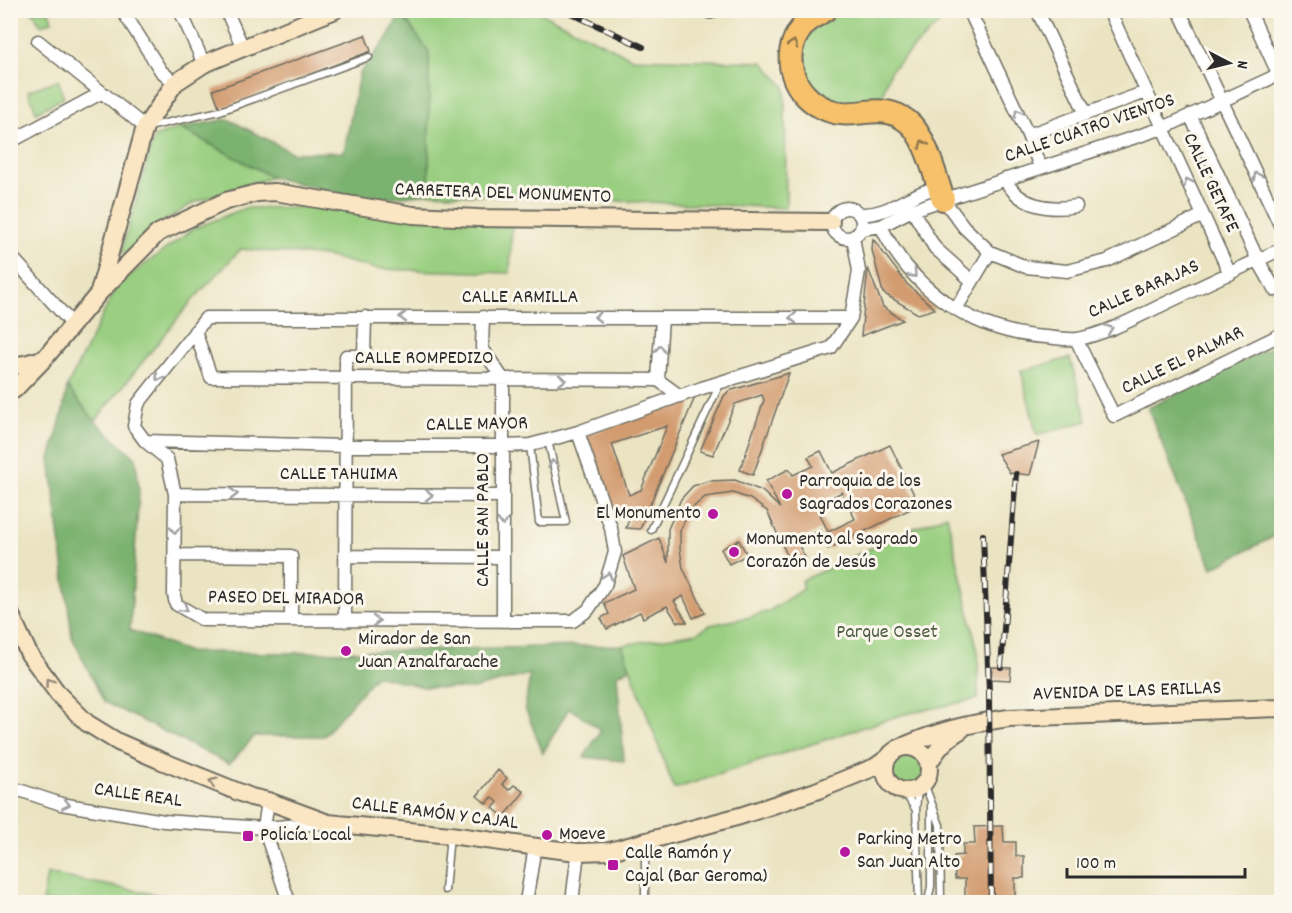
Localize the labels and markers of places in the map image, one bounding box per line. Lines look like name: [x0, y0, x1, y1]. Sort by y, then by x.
place label: Parroquia de los Sagrados Corazones: [799, 468, 953, 519]
marker: Parroquia de los Sagrados Corazones: [780, 487, 794, 501]
place label: El Monumento: [596, 500, 701, 528]
marker: El Monumento: [706, 507, 720, 521]
place label: Monumento al Sagrado Corazón de Jesús: [746, 526, 918, 577]
marker: Monumento al Sagrado Corazón de Jesús: [727, 545, 741, 559]
place label: Mirador de San Juan Aznalfarache: [358, 626, 498, 677]
marker: Mirador de San Juan Aznalfarache: [339, 644, 353, 658]
place label: Moeve: [559, 821, 606, 849]
place label: Policía Local: [260, 822, 352, 850]
place label: Parking Metro San Juan Alto: [857, 826, 962, 877]
marker: Moeve: [540, 828, 554, 842]
marker: Policía Local: [241, 829, 255, 843]
place label: Calle Ramón y Cajal (Bar Geroma): [625, 840, 767, 891]
marker: Parking Metro San Juan Alto: [838, 845, 852, 859]
marker: Calle Ramón y Cajal (Bar Geroma): [606, 858, 620, 872]

